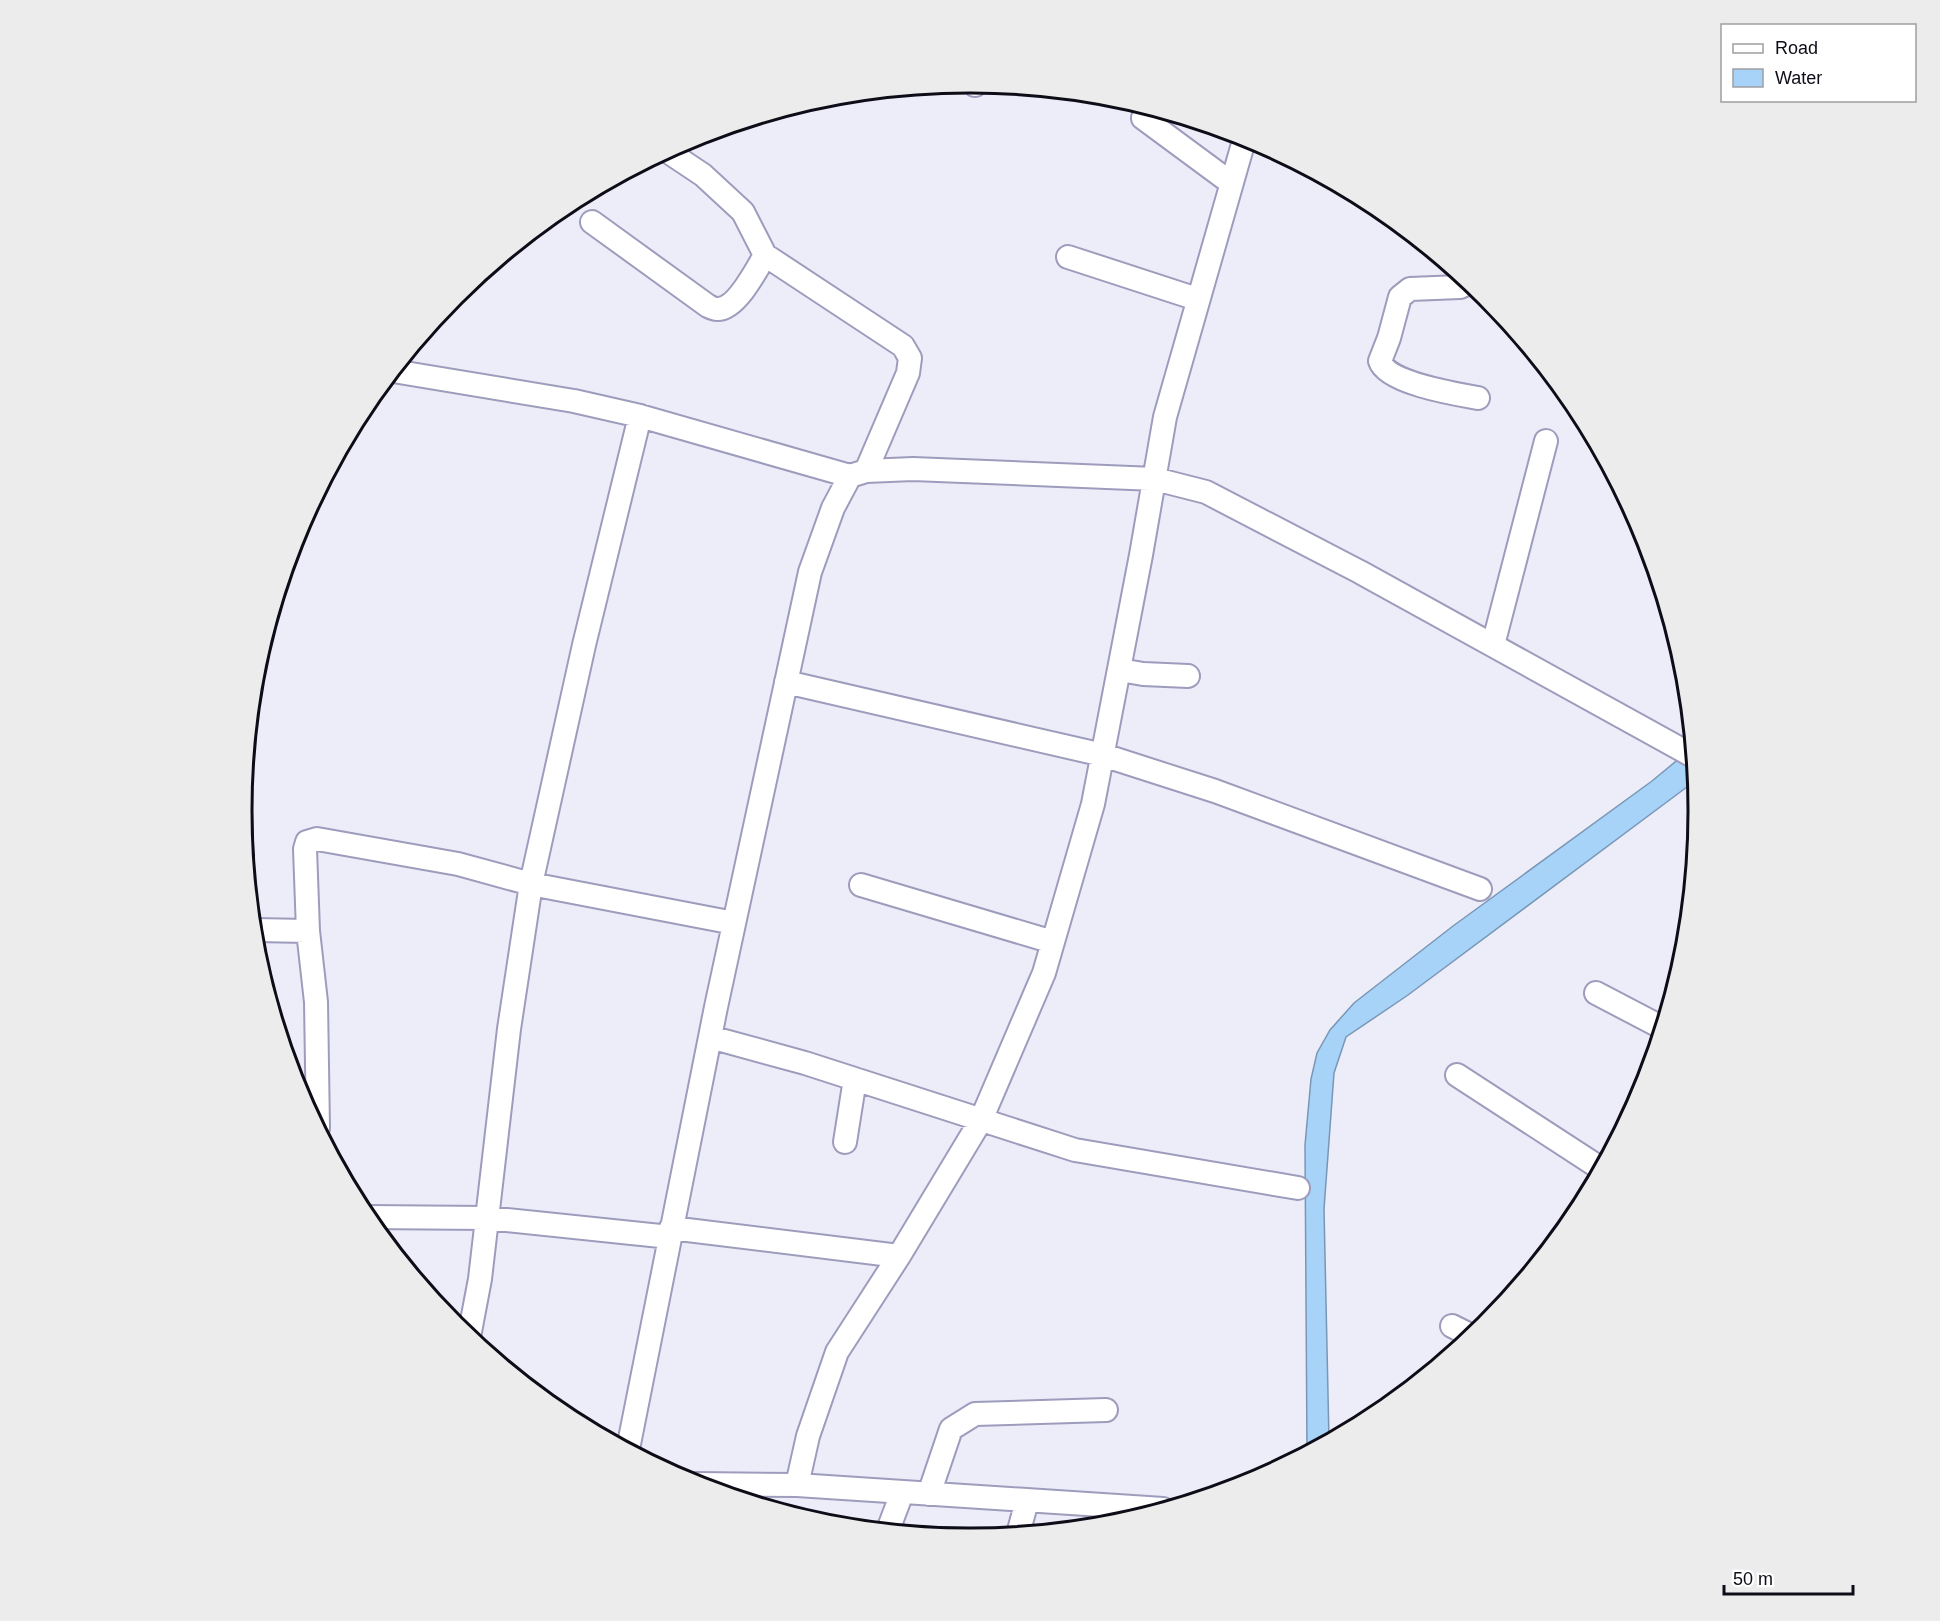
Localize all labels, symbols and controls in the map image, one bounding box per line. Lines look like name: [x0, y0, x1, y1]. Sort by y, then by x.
legend: [1721, 24, 1916, 102]
text: Road: [1775, 38, 1818, 58]
text: Water: [1775, 68, 1822, 88]
scale bar: [1724, 1558, 1853, 1596]
text: 50 m: [1733, 1569, 1773, 1589]

